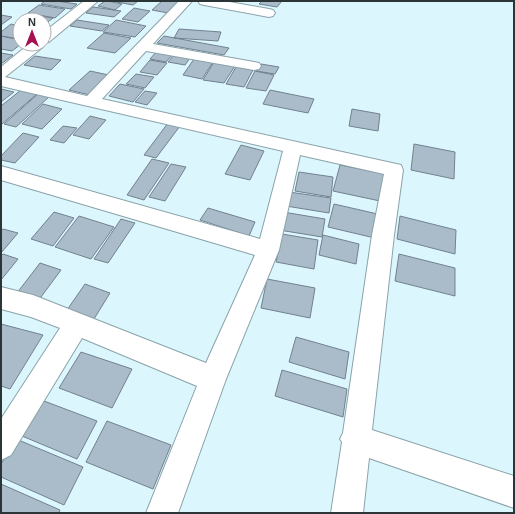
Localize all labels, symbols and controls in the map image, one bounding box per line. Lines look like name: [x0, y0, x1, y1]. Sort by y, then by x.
north arrow: [12, 12, 52, 52]
text: N: [28, 16, 36, 28]

